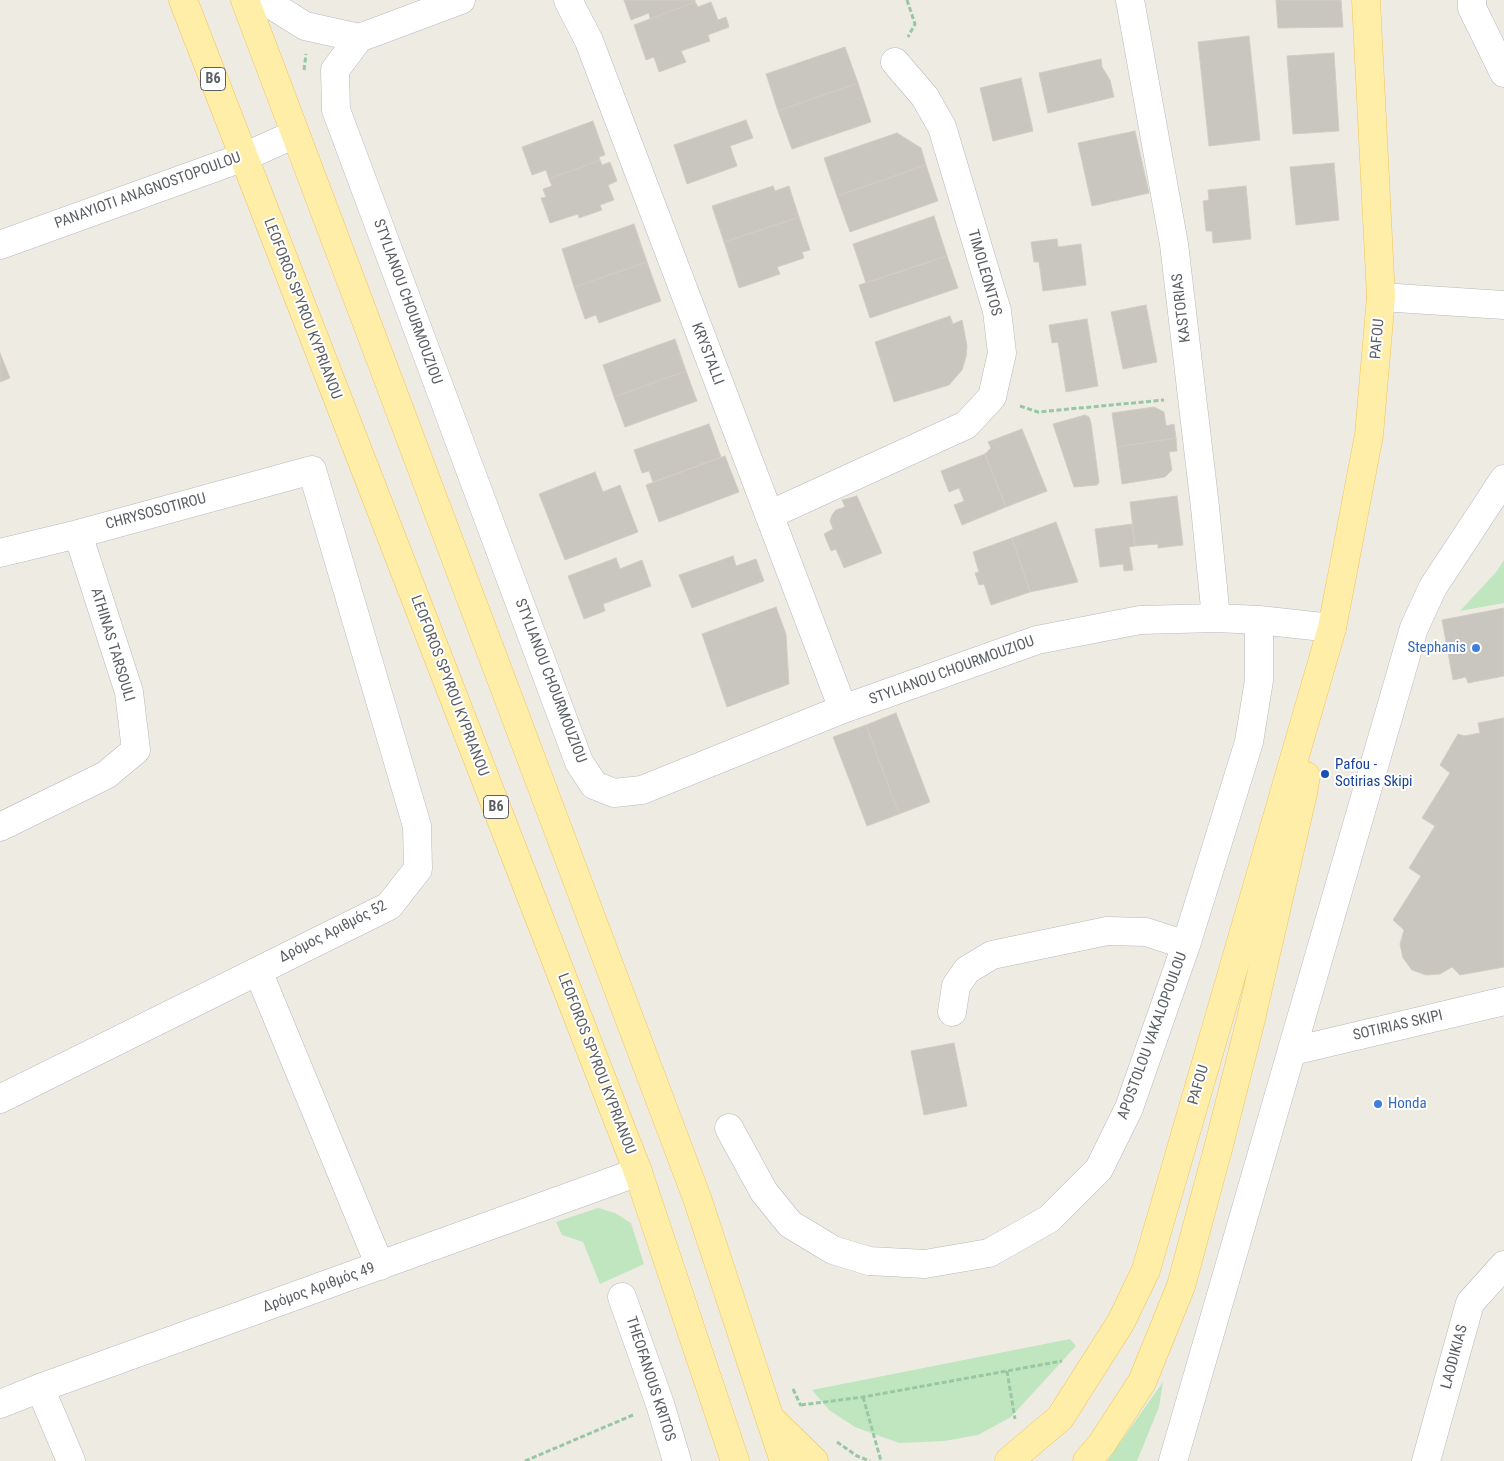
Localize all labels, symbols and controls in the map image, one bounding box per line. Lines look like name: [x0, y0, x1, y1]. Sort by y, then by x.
road number: B6: [200, 68, 226, 90]
street label: PANAYIOTI ANAGNOSTOPOULOU: [52, 149, 244, 233]
street label: LEOFOROS SPYROU KYPRIANOU: [259, 216, 345, 402]
street label: STYLIANOU CHOURMOUZIOU: [369, 217, 445, 387]
street label: TIMOLEONTOS: [963, 228, 1005, 318]
street label: KASTORIAS: [1169, 272, 1195, 344]
street label: PAFOU: [1367, 318, 1389, 360]
street label: KRYSTALLI: [687, 320, 727, 388]
street label: CHRYSOSOTIROU: [104, 490, 208, 534]
street label: ATHINAS TARSOULI: [86, 586, 138, 704]
street label: LEOFOROS SPYROU KYPRIANOU: [406, 593, 492, 779]
street label: STYLIANOU CHOURMOUZIOU: [510, 596, 590, 766]
street label: STYLIANOU CHOURMOUZIOU: [867, 633, 1037, 709]
place label: Stephanis: [1407, 639, 1466, 657]
marker: Stephanis: [1470, 642, 1482, 654]
place label: Pafou - Sotirias Skipi: [1335, 756, 1412, 791]
marker: Pafou - Sotirias Skipi: [1319, 768, 1331, 780]
road number: B6: [484, 796, 508, 819]
street label: Δρόμος Αριθμός 52: [276, 897, 390, 967]
street label: APOSTOLOU VAKALOPOULOU: [1114, 950, 1192, 1122]
street label: LEOFOROS SPYROU KYPRIANOU: [553, 971, 639, 1157]
street label: SOTIRIAS SKIPI: [1351, 1007, 1445, 1045]
street label: PAFOU: [1185, 1063, 1213, 1107]
place label: Honda: [1388, 1095, 1427, 1113]
marker: Honda: [1372, 1098, 1384, 1110]
street label: Δρόμος Αριθμός 49: [260, 1259, 378, 1317]
street label: THEOFANOUS KRITOS: [621, 1314, 679, 1444]
street label: LAODIKIAS: [1438, 1323, 1472, 1391]

